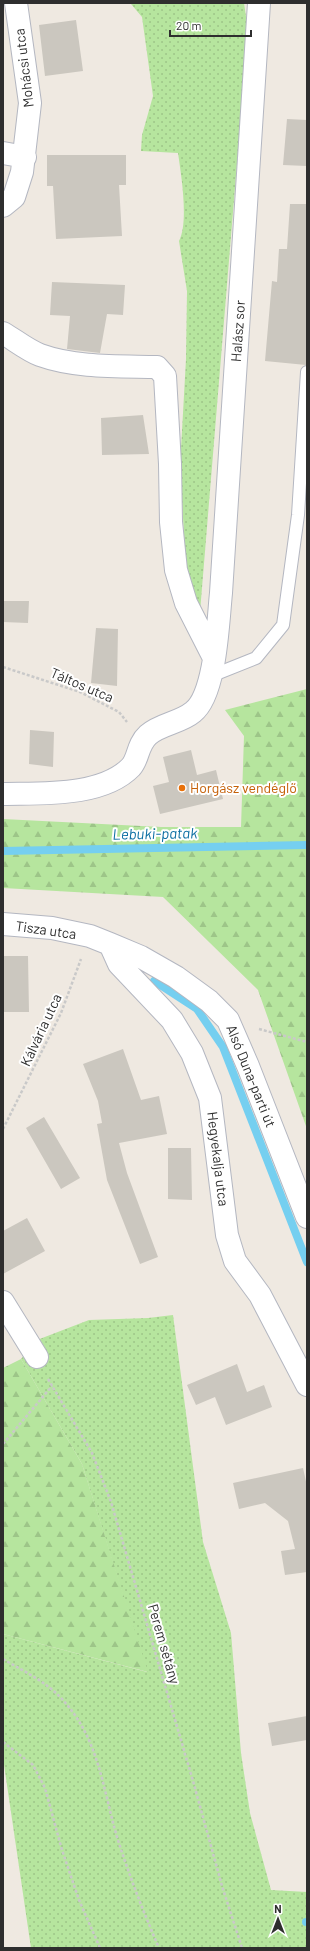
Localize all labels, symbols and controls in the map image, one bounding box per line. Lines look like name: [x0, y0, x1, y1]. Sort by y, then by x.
scale bar: [170, 12, 251, 38]
text: 20 m: [176, 18, 202, 32]
street label: Mohácsi utca: [10, 28, 37, 109]
street label: Halász sor: [227, 299, 248, 362]
street label: Táltos utca: [48, 664, 116, 705]
place label: Horgász vendéglő: [190, 779, 297, 796]
marker: Horgász vendéglő: [177, 783, 187, 793]
water label: Lebuki-patak: [112, 823, 198, 843]
street label: Tisza utca: [15, 917, 78, 942]
street label: Kálvária utca: [16, 991, 65, 1069]
street label: Alsó Duna-parti út: [223, 1022, 280, 1130]
street label: Hegyekalja utca: [204, 1111, 233, 1207]
street label: Perem sétány: [145, 1602, 184, 1686]
north arrow: [258, 1899, 298, 1939]
text: N: [274, 1902, 282, 1915]

